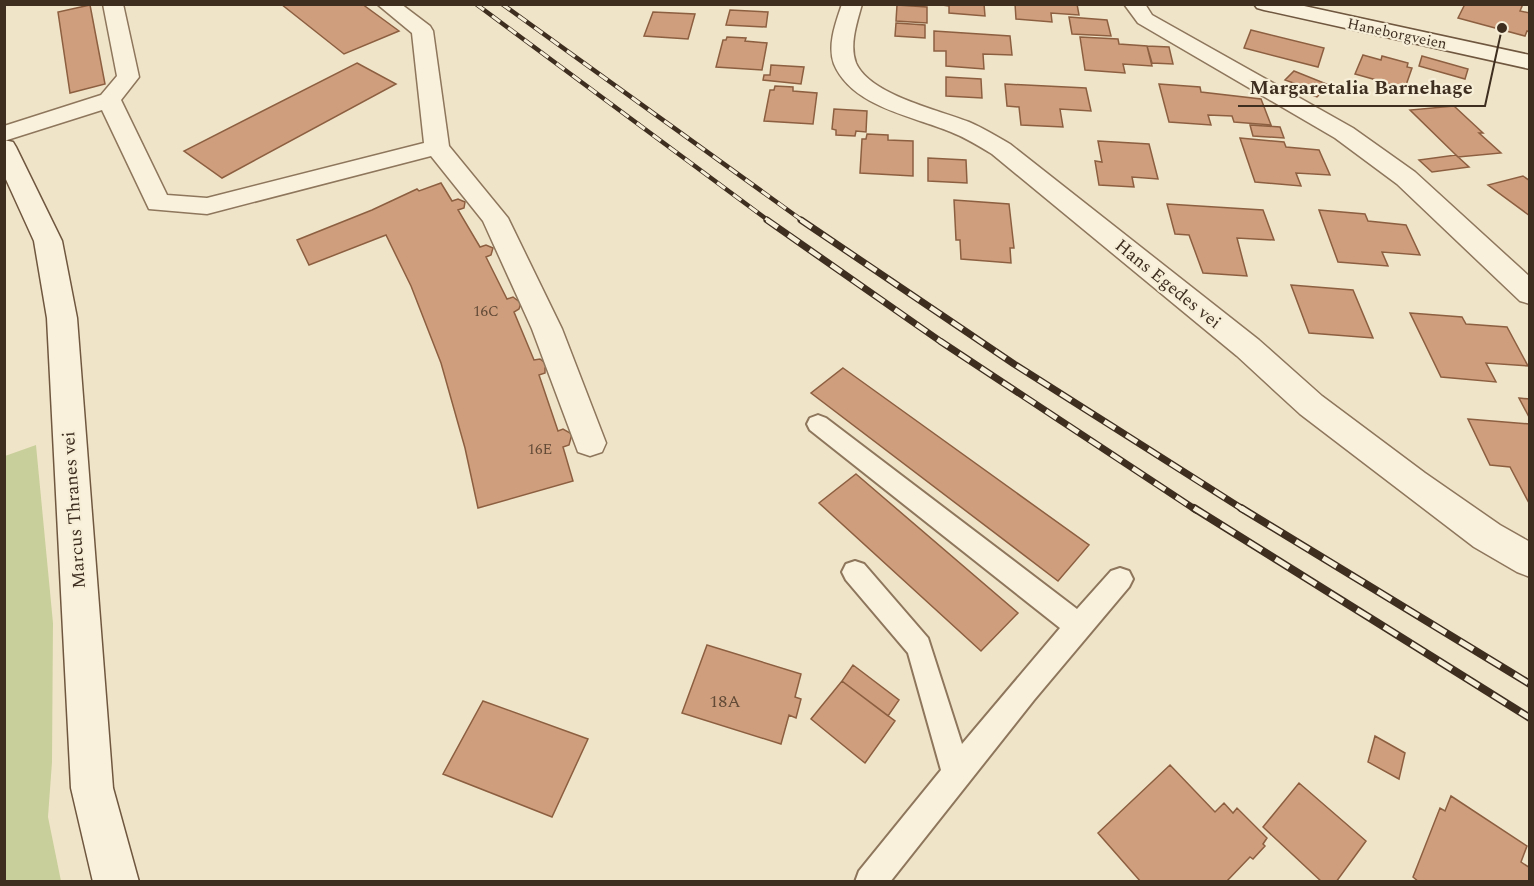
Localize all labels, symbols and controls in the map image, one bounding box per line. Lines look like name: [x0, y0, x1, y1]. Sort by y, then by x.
street label: Haneborgveien: [1345, 12, 1449, 56]
callout: Margaretalia Barnehage: [1238, 68, 1485, 106]
text: Margaretalia Barnehage: [1249, 73, 1473, 103]
street label: Hans Egedes vei: [1109, 233, 1227, 335]
house number: 16C: [473, 300, 499, 323]
street label: Marcus Thranes vei: [55, 431, 93, 589]
house number: 16E: [528, 438, 552, 461]
house number: 18A: [709, 688, 741, 715]

